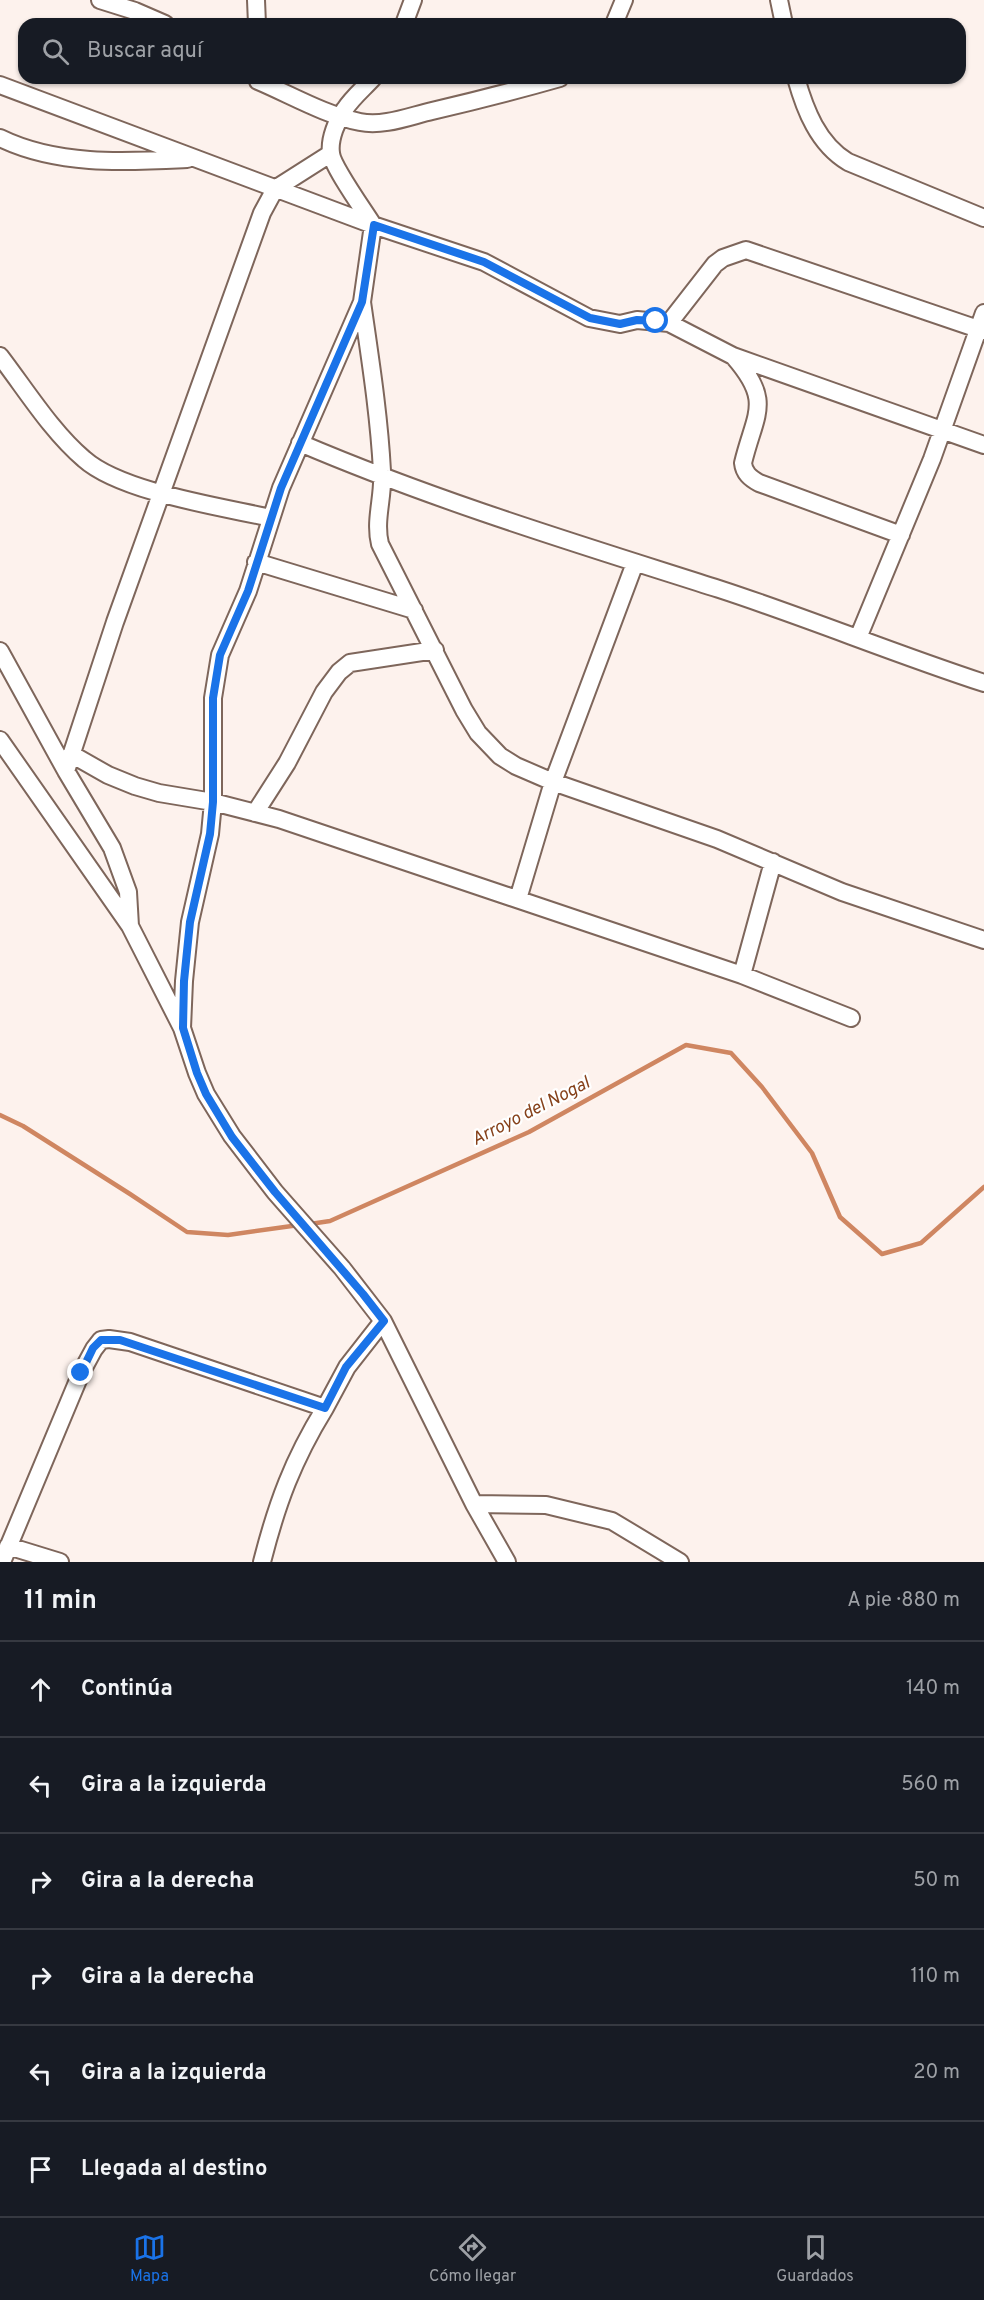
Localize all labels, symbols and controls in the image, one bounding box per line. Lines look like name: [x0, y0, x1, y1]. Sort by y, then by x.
search box: [18, 18, 966, 84]
icon: search: [39, 35, 72, 68]
text: Buscar aquí: [87, 38, 203, 65]
route start: [642, 307, 668, 333]
water label: Arroyo del Nogal: [468, 1072, 595, 1152]
route end: [67, 1359, 93, 1385]
text: 11 min: [24, 1585, 97, 1618]
text: A pie · 880 m: [847, 1588, 960, 1614]
icon: ahead: [24, 1673, 57, 1706]
text: Continúa: [81, 1676, 173, 1703]
text: 140 m: [906, 1676, 960, 1702]
icon: left: [24, 1769, 57, 1802]
text: Gira a la izquierda: [81, 1772, 267, 1799]
text: 560 m: [901, 1772, 960, 1798]
icon: right: [24, 1865, 57, 1898]
text: Gira a la derecha: [81, 1868, 254, 1895]
text: 50 m: [913, 1868, 960, 1894]
icon: right: [24, 1961, 57, 1994]
text: Gira a la derecha: [81, 1964, 254, 1991]
text: 110 m: [911, 1964, 960, 1990]
icon: left: [24, 2057, 57, 2090]
text: Gira a la izquierda: [81, 2060, 267, 2087]
text: 20 m: [913, 2060, 960, 2086]
icon: arrive: [24, 2153, 57, 2186]
text: Llegada al destino: [81, 2156, 267, 2183]
tab: Mapa: [130, 2231, 169, 2287]
tab: Cómo llegar: [429, 2231, 516, 2287]
tab: Guardados: [776, 2231, 854, 2287]

